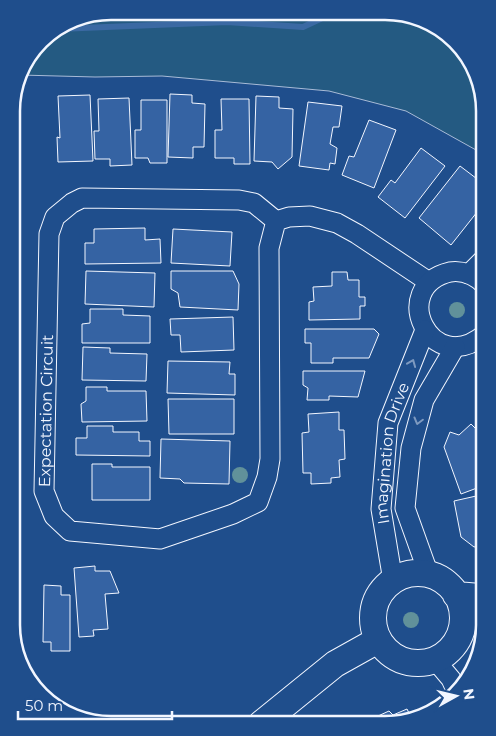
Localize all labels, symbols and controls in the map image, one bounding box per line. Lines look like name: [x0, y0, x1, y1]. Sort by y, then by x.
street label: Expectation Circuit: [35, 334, 57, 487]
one-way arrow: [405, 359, 416, 368]
street label: Imagination Drive: [371, 379, 413, 526]
one-way arrow: [414, 417, 424, 425]
north arrow: [431, 671, 481, 721]
text: N: [459, 687, 479, 701]
scale bar: [18, 688, 171, 720]
text: 50 m: [25, 696, 63, 715]

